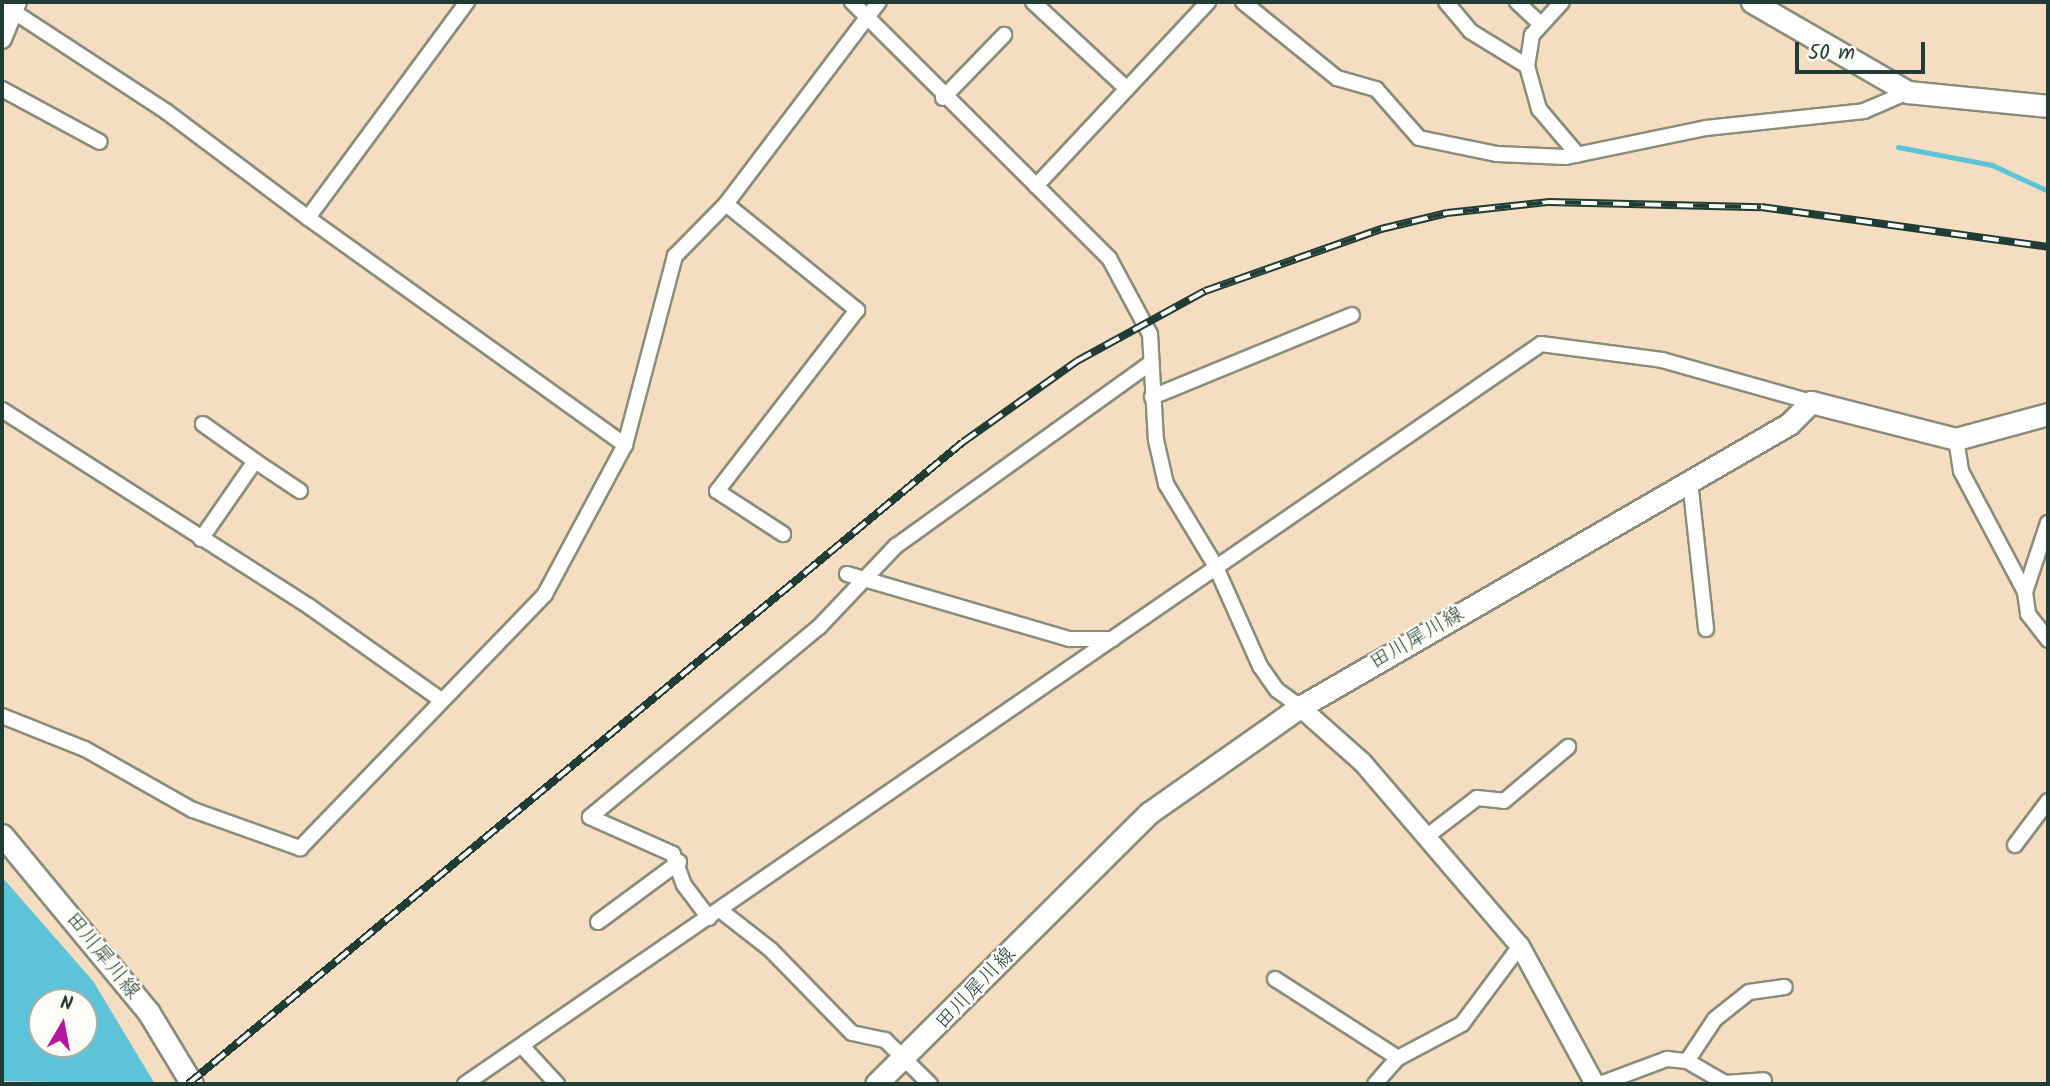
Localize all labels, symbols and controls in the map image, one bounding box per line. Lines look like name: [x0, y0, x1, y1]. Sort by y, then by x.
scale bar: [1798, 28, 1927, 72]
text: 50 m: [1808, 37, 1855, 70]
street label: 田川犀川線: [1365, 602, 1469, 676]
street label: 田川犀川線: [59, 907, 145, 1005]
street label: 田川犀川線: [930, 942, 1022, 1036]
north arrow: [28, 988, 98, 1058]
text: N: [58, 988, 75, 1020]

